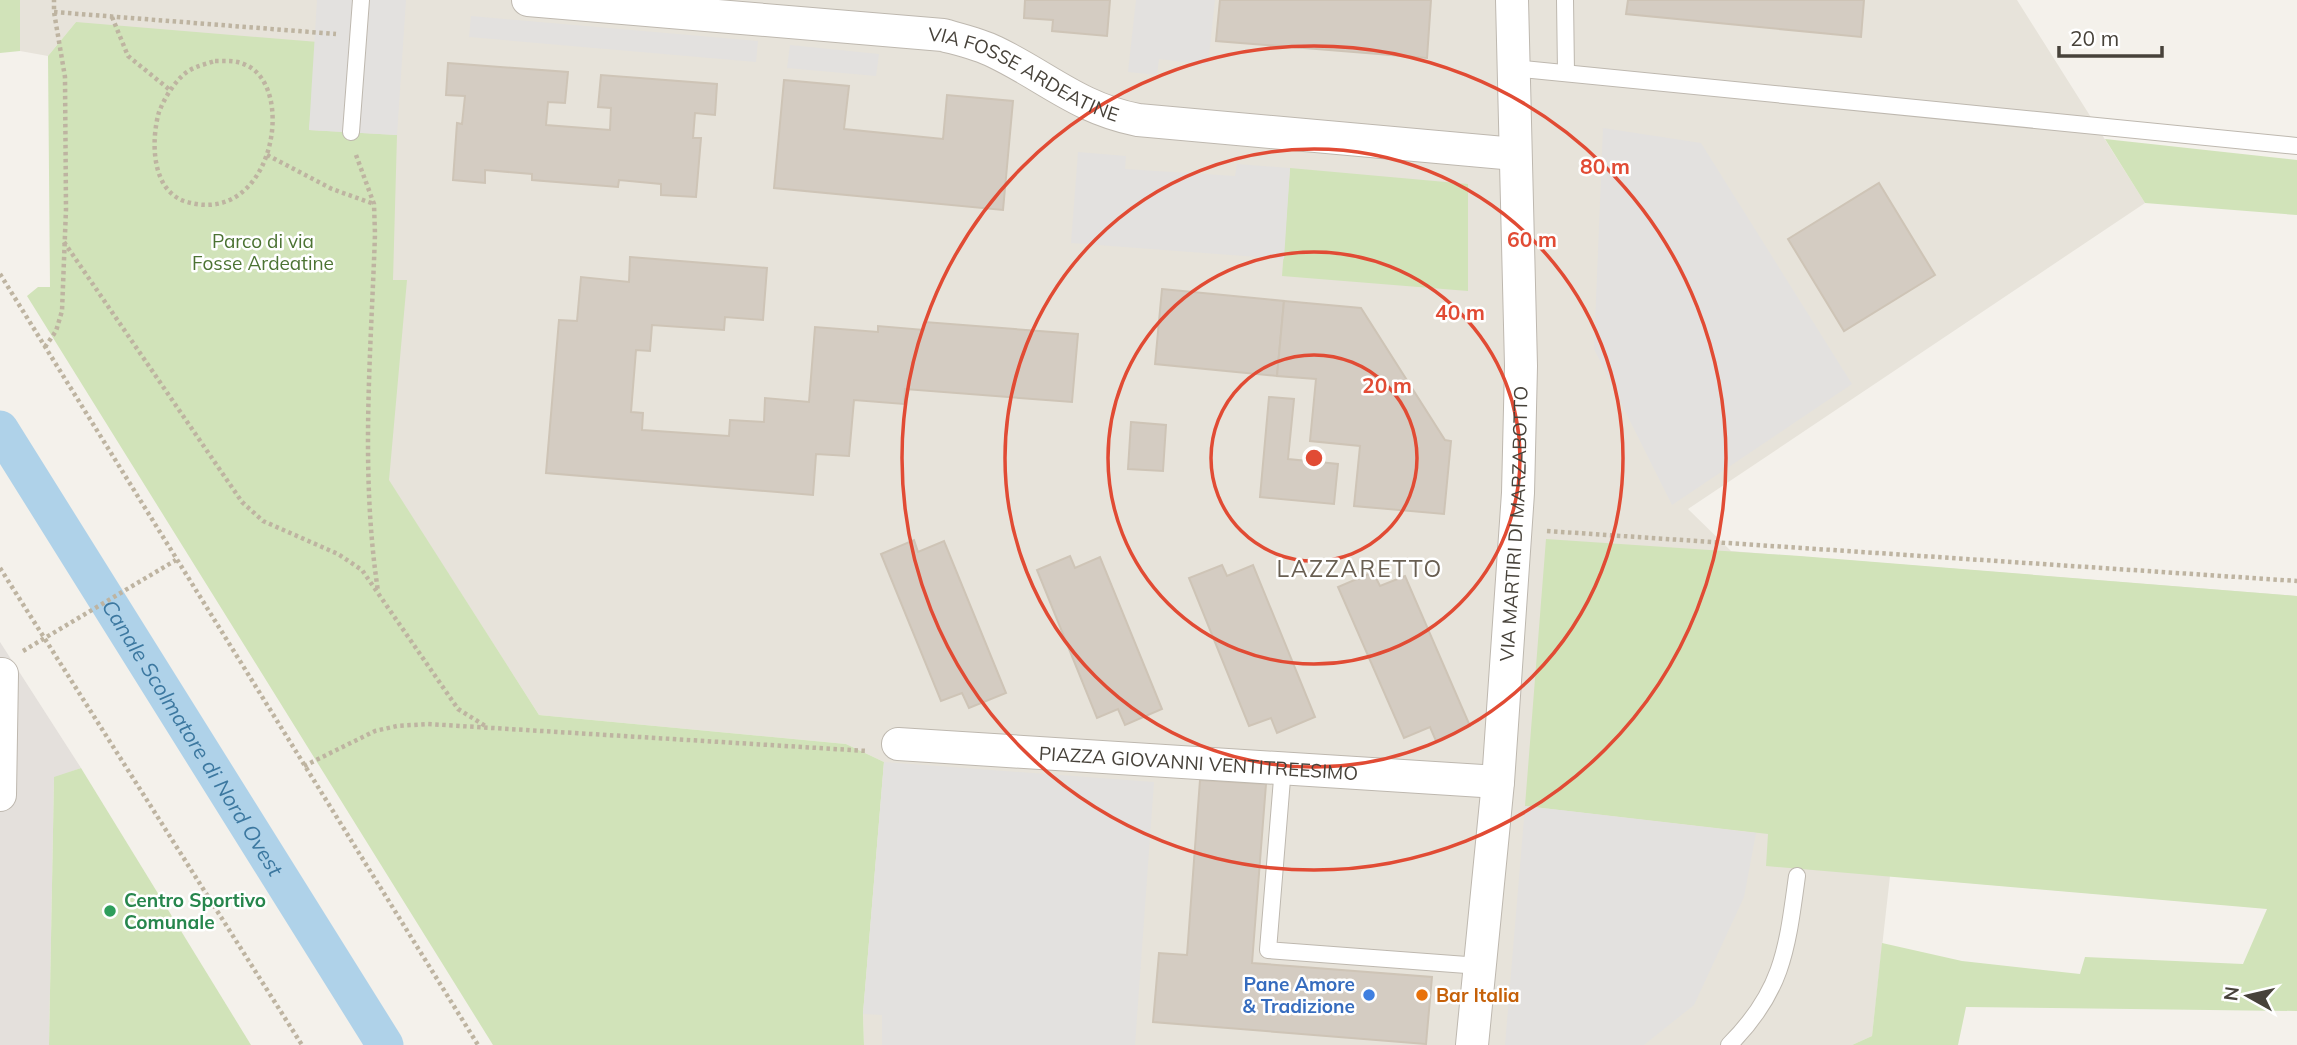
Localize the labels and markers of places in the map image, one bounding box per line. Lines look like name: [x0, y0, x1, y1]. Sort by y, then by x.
centre of rings: [1302, 446, 1326, 470]
place label: Centro Sportivo Comunale: [124, 888, 266, 934]
marker: Centro Sportivo Comunale: [102, 903, 118, 919]
place label: Pane Amore & Tradizione: [1242, 972, 1355, 1018]
place label: Bar Italia: [1436, 983, 1520, 1007]
marker: Pane Amore & Tradizione: [1361, 987, 1377, 1003]
marker: Bar Italia: [1414, 987, 1430, 1003]

